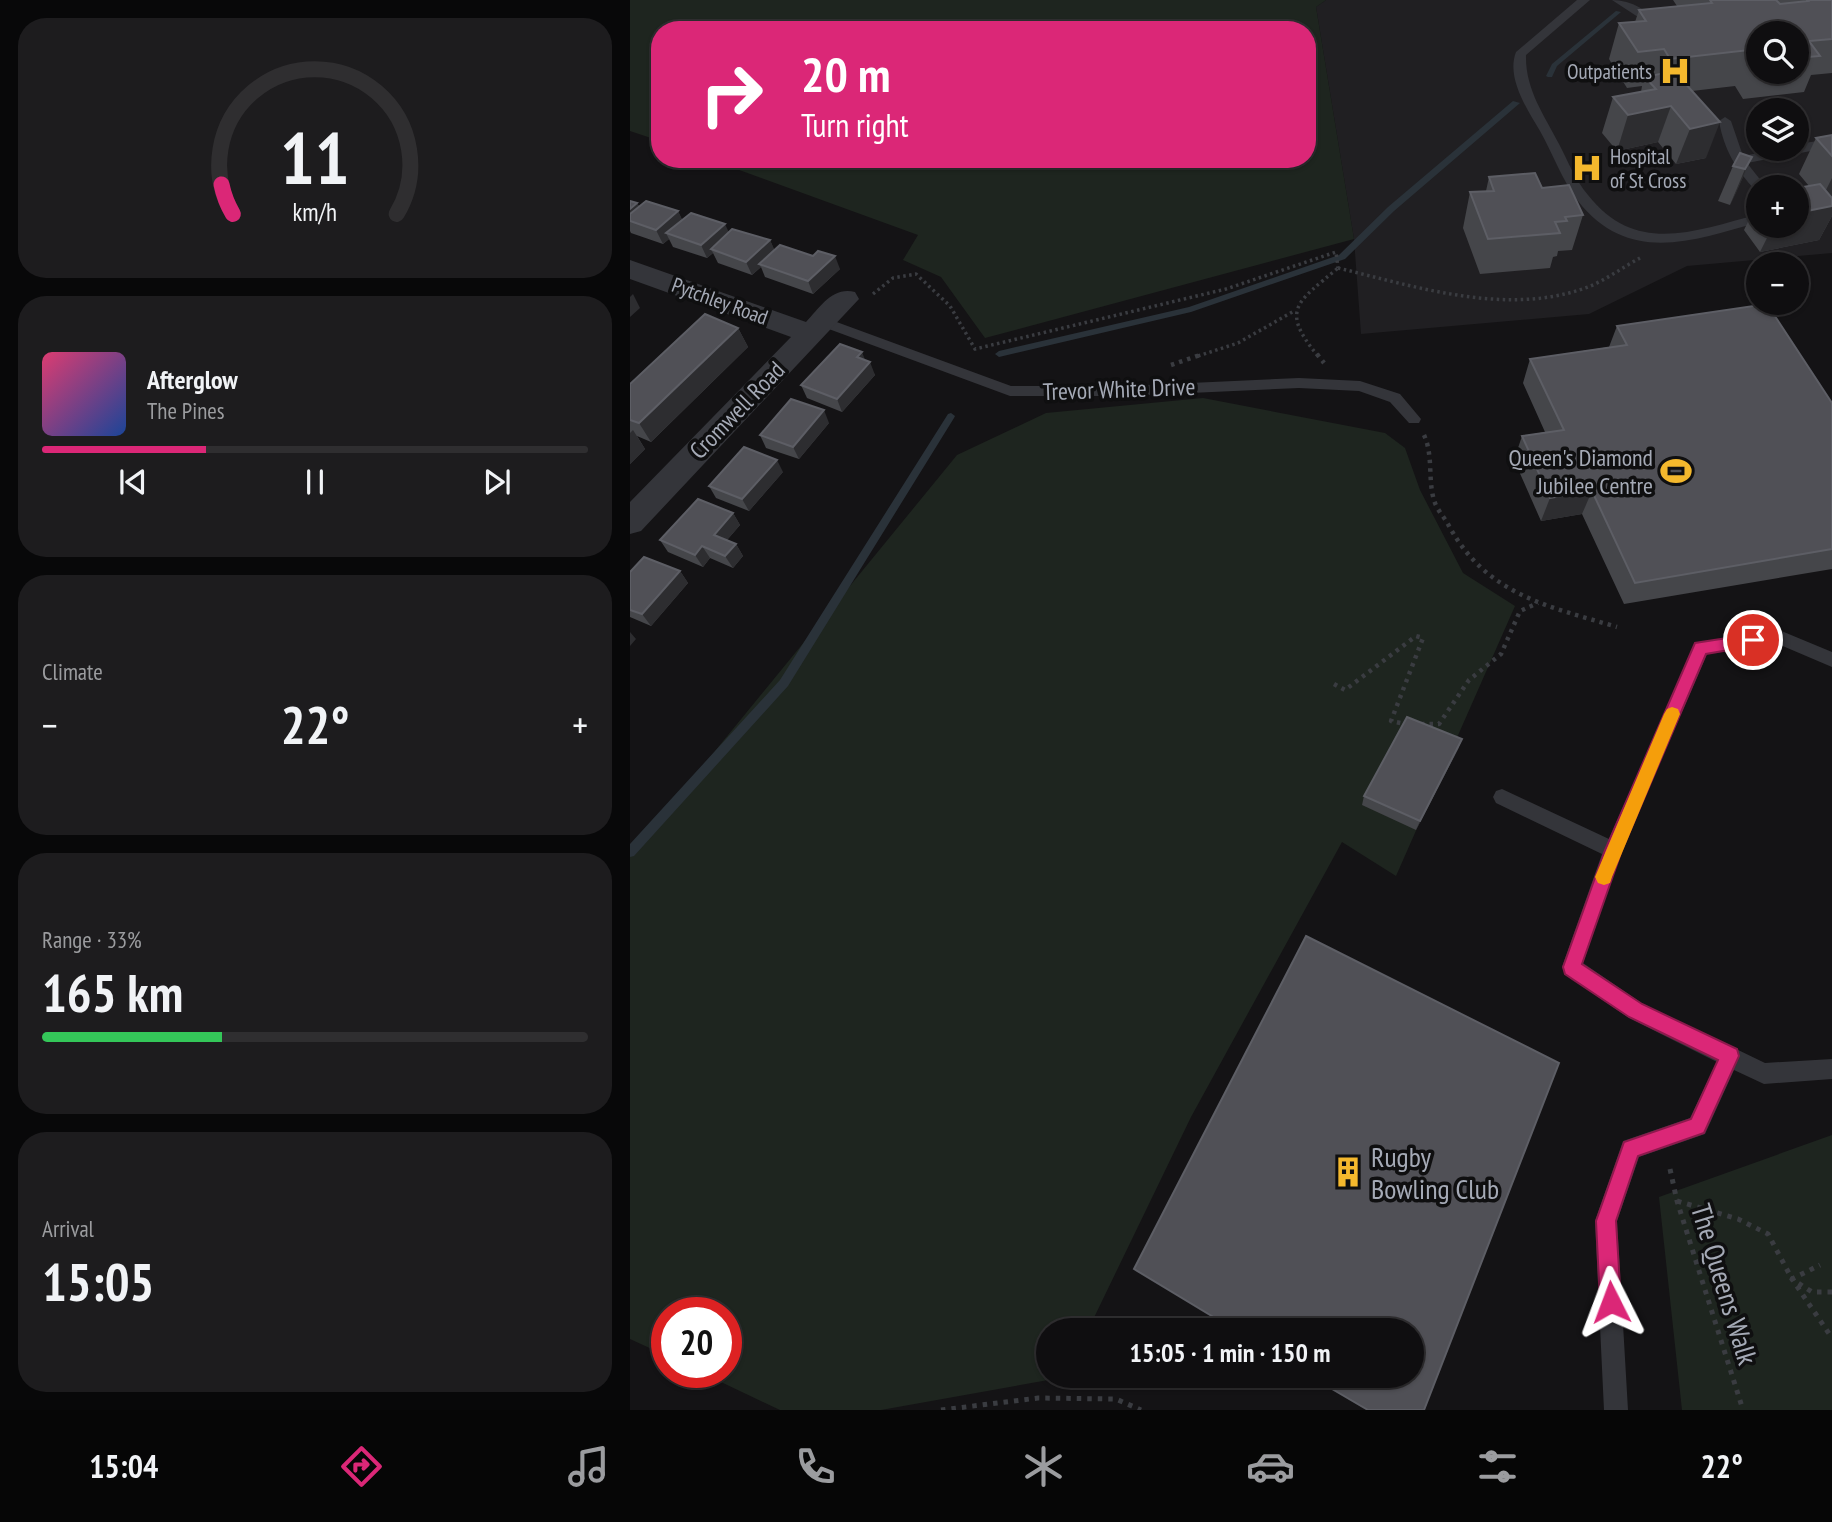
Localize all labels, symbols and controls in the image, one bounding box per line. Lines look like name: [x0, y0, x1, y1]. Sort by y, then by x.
map controls: [1746, 21, 1809, 315]
button: search: [1746, 21, 1809, 84]
text: 20 m: [801, 42, 890, 106]
icon: right: [686, 49, 777, 140]
hospital icon: Outpatients: [1658, 54, 1692, 88]
place label: Outpatients: [1567, 58, 1652, 85]
button: layers: [1746, 98, 1809, 161]
text: Turn right: [801, 104, 909, 146]
text: 11: [280, 111, 350, 205]
place label: Hospital of St Cross: [1610, 143, 1686, 194]
hospital icon: Hospital of St Cross: [1570, 151, 1604, 185]
button: +: [1746, 175, 1809, 238]
text: km/h: [293, 196, 337, 228]
button: −: [1746, 252, 1809, 315]
street label: Pytchley Road: [668, 271, 772, 331]
street label: Cromwell Road: [683, 355, 791, 465]
text: Afterglow: [147, 363, 238, 396]
street label: Trevor White Drive: [1042, 371, 1196, 407]
text: The Pines: [147, 396, 225, 425]
place label: Queen's Diamond Jubilee Centre: [1509, 442, 1653, 501]
sports icon: Queen's Diamond Jubilee Centre: [1659, 454, 1693, 488]
icon: previous: [114, 463, 152, 501]
icon: pause: [296, 463, 334, 501]
icon: next: [478, 463, 516, 501]
pin: [1723, 610, 1783, 670]
icon: arrive: [1734, 621, 1772, 659]
text: Climate: [42, 657, 103, 686]
text: 22°: [281, 691, 349, 758]
text: −: [42, 700, 58, 749]
text: +: [572, 700, 588, 749]
text: Range · 33%: [42, 925, 142, 954]
text: 165 km: [42, 959, 183, 1026]
place label: Rugby Bowling Club: [1371, 1138, 1499, 1207]
building icon: Rugby Bowling Club: [1331, 1155, 1365, 1189]
street label: The Queens Walk: [1683, 1199, 1767, 1369]
text: Arrival: [42, 1214, 94, 1243]
text: 15:05: [42, 1248, 154, 1315]
position arrow: [1574, 1265, 1648, 1339]
speed limit sign: 20: [651, 1297, 742, 1388]
text: 15:05 · 1 min · 150 m: [1130, 1336, 1330, 1369]
icon: directions: [337, 1442, 386, 1491]
icon: music: [564, 1442, 613, 1491]
icon: phone: [791, 1442, 840, 1491]
icon: climate: [1019, 1442, 1068, 1491]
icon: car: [1246, 1442, 1295, 1491]
icon: filters: [1473, 1442, 1522, 1491]
text: 15:04: [89, 1445, 158, 1487]
text: 22°: [1701, 1445, 1743, 1487]

